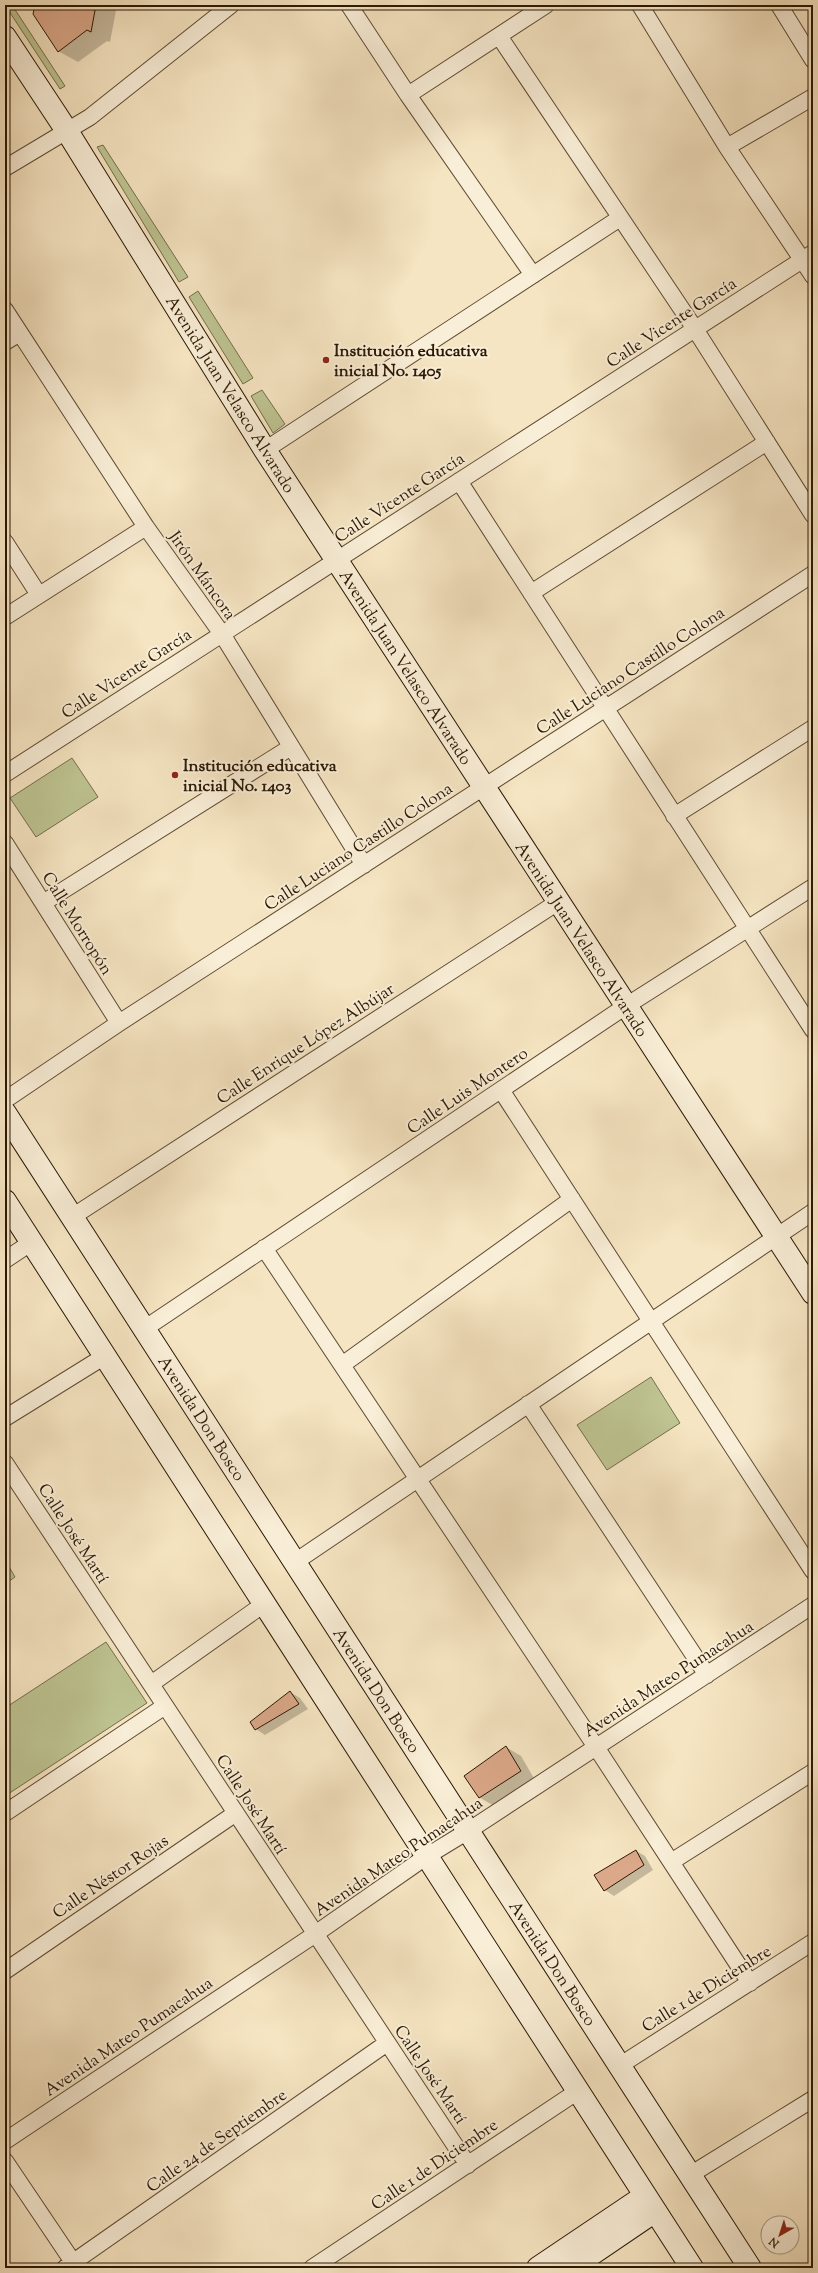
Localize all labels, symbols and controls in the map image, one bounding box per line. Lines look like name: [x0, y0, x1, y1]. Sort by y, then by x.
street label: Calle Vicente García: [602, 272, 742, 375]
street label: Avenida Juan Velasco Alvarado: [159, 292, 300, 498]
place label: Institución educativa inicial No. 1405: [334, 340, 488, 384]
marker: Institución educativa inicial No. 1405: [321, 355, 331, 365]
street label: Calle Vicente García: [330, 447, 470, 550]
street label: Jirón Máncora: [161, 526, 241, 626]
street label: Avenida Juan Velasco Alvarado: [332, 566, 477, 770]
street label: Calle Luciano Castillo Colona: [532, 602, 730, 742]
street label: Calle Vicente García: [57, 623, 197, 726]
place label: Institución educativa inicial No. 1403: [183, 755, 337, 799]
marker: Institución educativa inicial No. 1403: [170, 770, 180, 780]
street label: Calle Luciano Castillo Colona: [260, 778, 458, 918]
street label: Avenida Juan Velasco Alvarado: [508, 838, 653, 1042]
street label: Calle Morropón: [35, 868, 118, 980]
street label: Calle Enrique López Albújar: [213, 978, 400, 1111]
street label: Calle Luis Montero: [403, 1042, 533, 1141]
street label: Avenida Don Bosco: [151, 1352, 250, 1487]
street label: Calle José Martí: [31, 1479, 114, 1589]
street label: Avenida Mateo Pumacahua: [579, 1615, 759, 1744]
street label: Avenida Don Bosco: [326, 1624, 425, 1759]
street label: Calle José Martí: [209, 1750, 292, 1860]
street label: Avenida Mateo Pumacahua: [310, 1792, 488, 1923]
street label: Calle Néstor Rojas: [48, 1830, 174, 1925]
street label: Avenida Don Bosco: [502, 1897, 601, 2032]
street label: Calle 1 de Diciembre: [638, 1940, 776, 2039]
street label: Avenida Mateo Pumacahua: [40, 1972, 218, 2103]
street label: Calle José Martí: [387, 2021, 471, 2130]
street label: Calle 24 de Septiembre: [142, 2084, 292, 2199]
street label: Calle 1 de Diciembre: [367, 2114, 503, 2217]
north arrow: [760, 2215, 800, 2255]
text: N: [766, 2233, 784, 2252]

